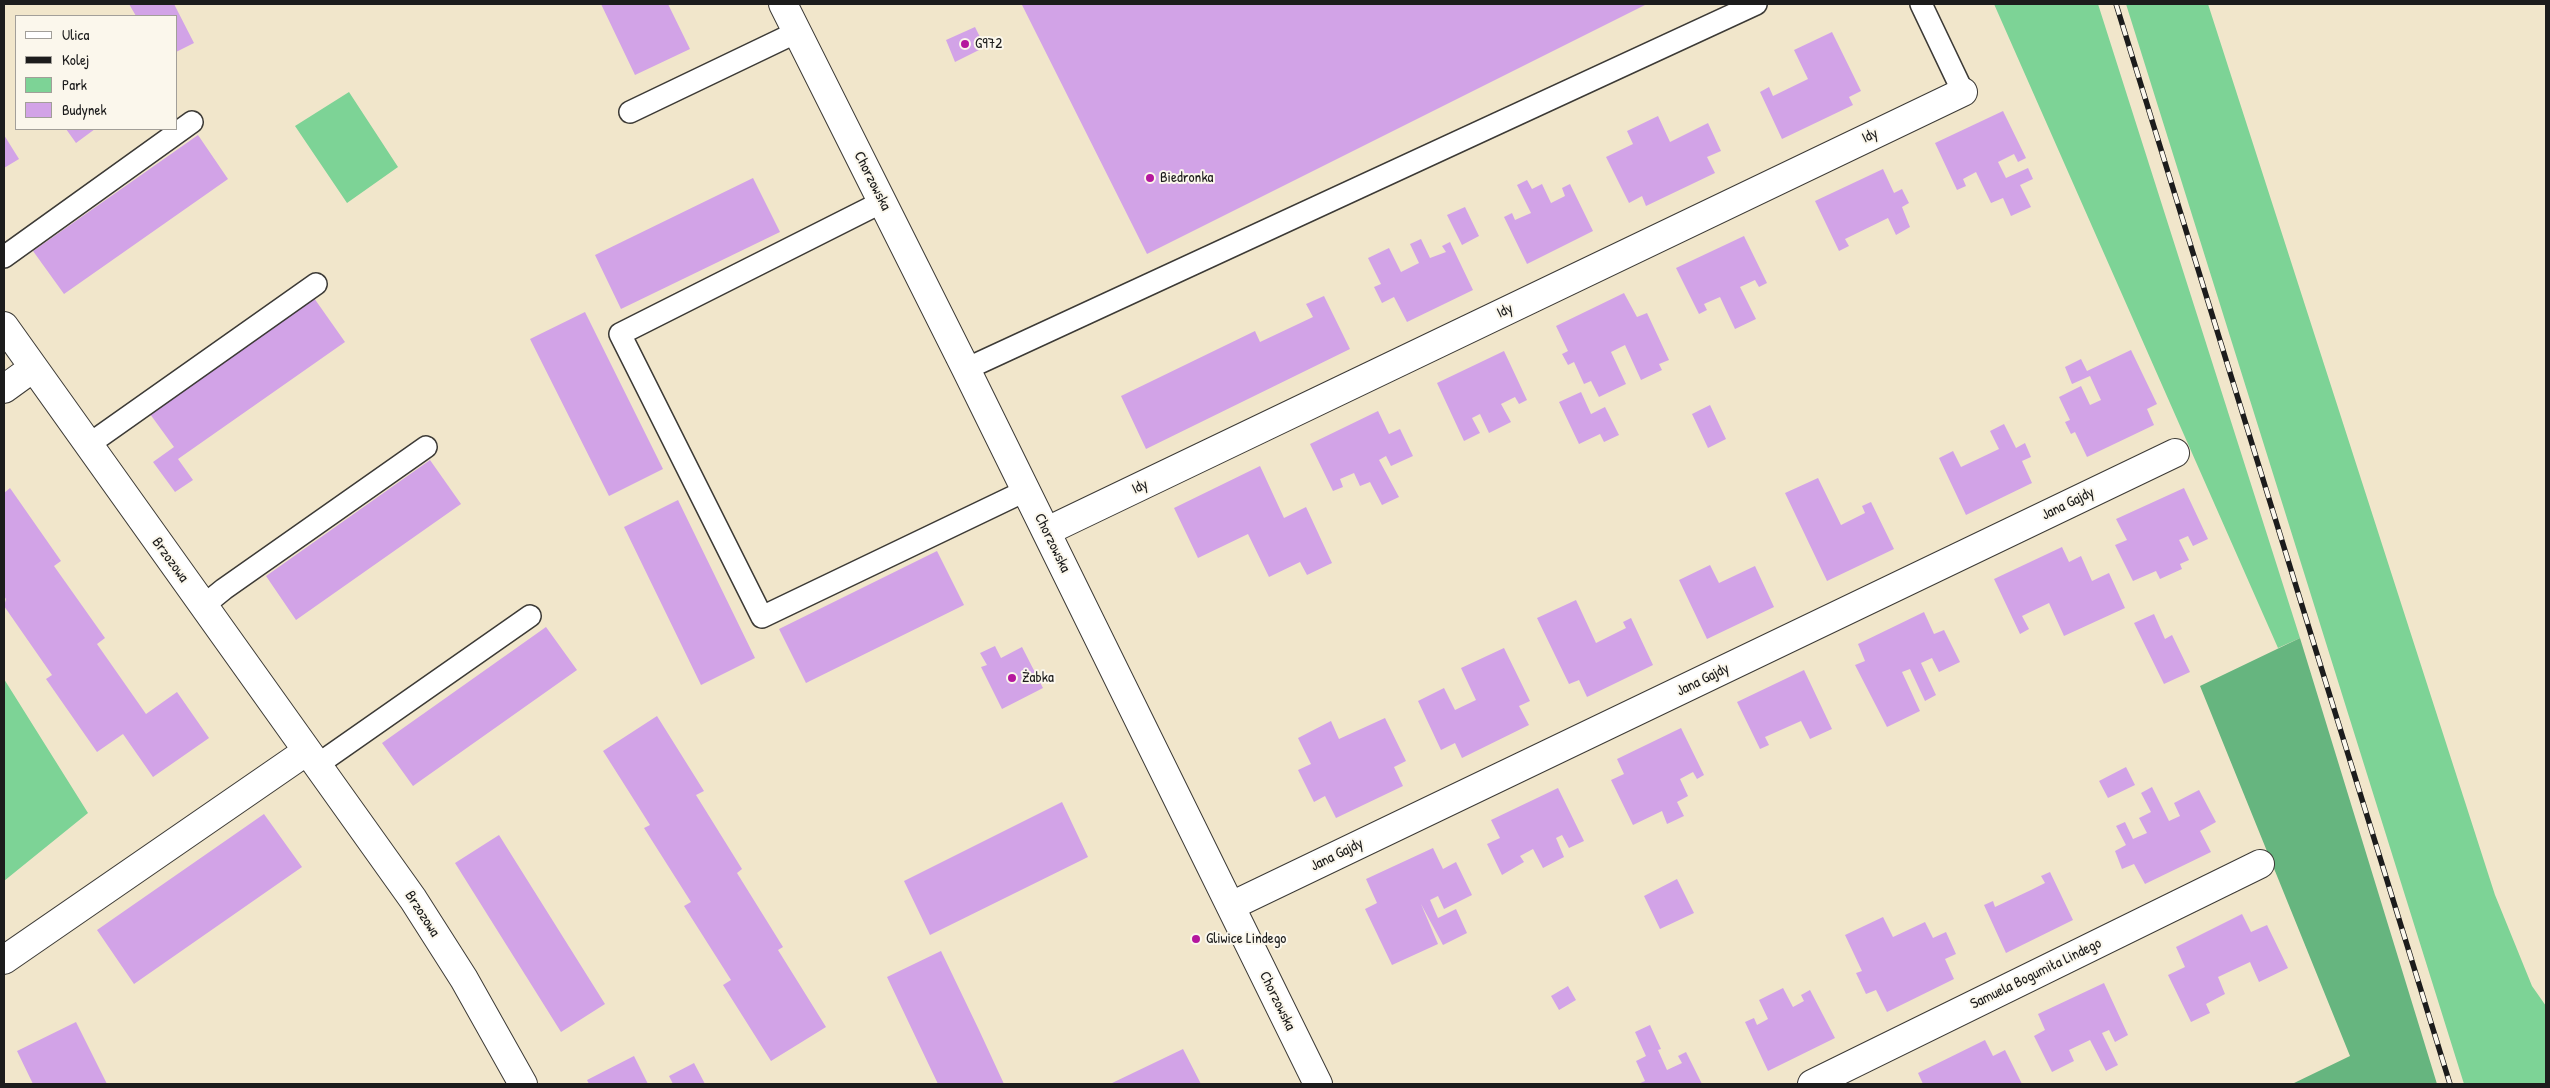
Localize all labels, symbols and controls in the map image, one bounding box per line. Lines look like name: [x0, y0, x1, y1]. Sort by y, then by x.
legend: [15, 15, 178, 130]
text: Ulica: [62, 24, 89, 45]
place label: G972: [975, 35, 1002, 53]
marker: G972: [959, 38, 971, 50]
text: Kolej: [62, 49, 89, 70]
text: Park: [62, 74, 87, 95]
text: Budynek: [62, 99, 107, 120]
street label: Idy: [1859, 124, 1881, 148]
street label: Chorzowska: [850, 149, 894, 213]
place label: Biedronka: [1160, 169, 1213, 187]
marker: Biedronka: [1144, 172, 1156, 184]
street label: Idy: [1494, 299, 1516, 323]
street label: Idy: [1129, 475, 1151, 499]
street label: Jana Gajdy: [2039, 484, 2097, 524]
street label: Chorzowska: [1030, 510, 1074, 576]
street label: Brzozowa: [148, 534, 192, 586]
street label: Jana Gajdy: [1674, 660, 1732, 700]
place label: Żabka: [1022, 669, 1054, 687]
marker: Żabka: [1006, 672, 1018, 684]
street label: Jana Gajdy: [1308, 835, 1366, 875]
street label: Brzozowa: [401, 888, 443, 940]
place label: Gliwice Lindego: [1206, 930, 1286, 948]
marker: Gliwice Lindego: [1190, 933, 1202, 945]
street label: Samuela Bogumiła Lindego: [1968, 934, 2104, 1014]
street label: Chorzowska: [1255, 968, 1299, 1034]

